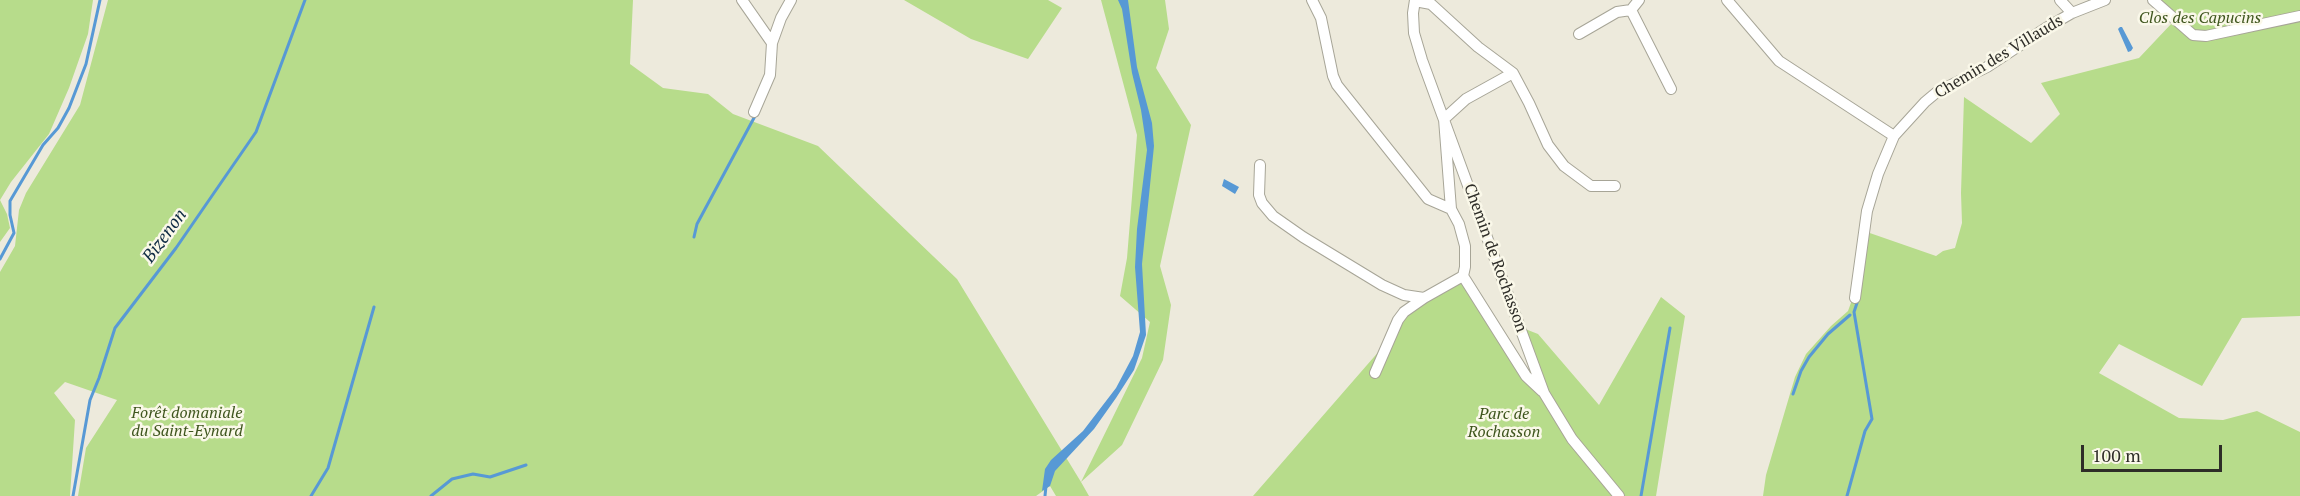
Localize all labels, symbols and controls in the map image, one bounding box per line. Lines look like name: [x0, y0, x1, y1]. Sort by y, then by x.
park label: Clos des Capucins: [2139, 8, 2261, 28]
street label: Chemin des Villauds: [1931, 11, 2067, 103]
street label: Chemin de Rochasson: [1459, 181, 1531, 335]
water label: Bizenon: [138, 205, 192, 267]
park label: Forêt domaniale du Saint-Eynard: [131, 403, 243, 441]
park label: Parc de Rochasson: [1468, 404, 1540, 442]
scale bar: [2084, 433, 2225, 471]
text: 100 m: [2092, 443, 2141, 467]

